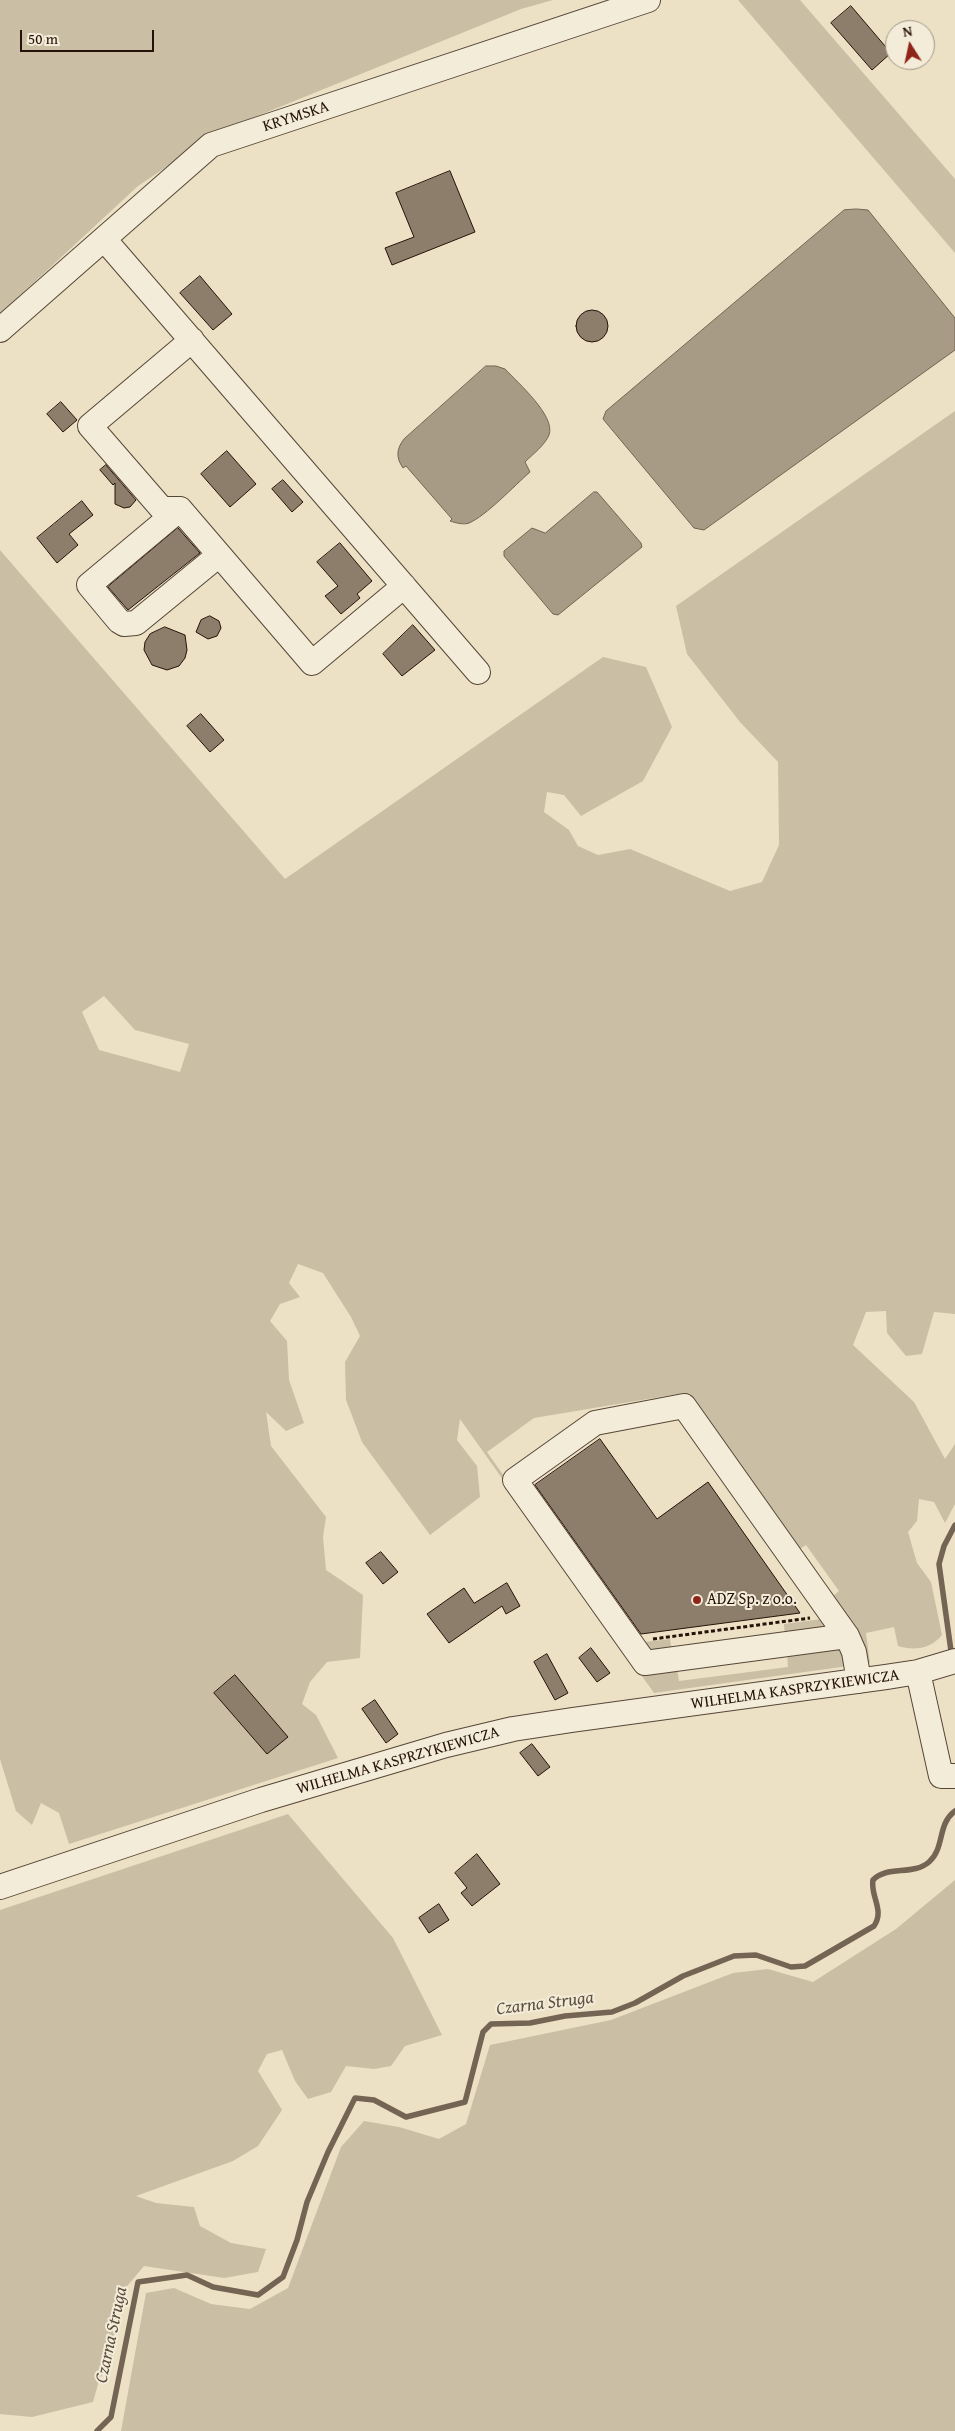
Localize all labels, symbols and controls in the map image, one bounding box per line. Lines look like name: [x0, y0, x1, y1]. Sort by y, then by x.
scale bar: [22, 20, 156, 52]
north arrow: [885, 20, 935, 70]
text: N: [901, 21, 914, 42]
text: 50 m: [28, 28, 58, 49]
street label: KRYMSKA: [261, 97, 331, 137]
place label: ADZ Sp. z o.o.: [707, 1590, 797, 1610]
marker: ADZ Sp. z o.o.: [691, 1594, 703, 1606]
street label: WILHELMA KASPRZYKIEWICZA: [690, 1666, 900, 1714]
street label: WILHELMA KASPRZYKIEWICZA: [294, 1723, 502, 1799]
water label: Czarna Struga: [495, 1987, 595, 2021]
water label: Czarna Struga: [91, 2285, 133, 2385]

